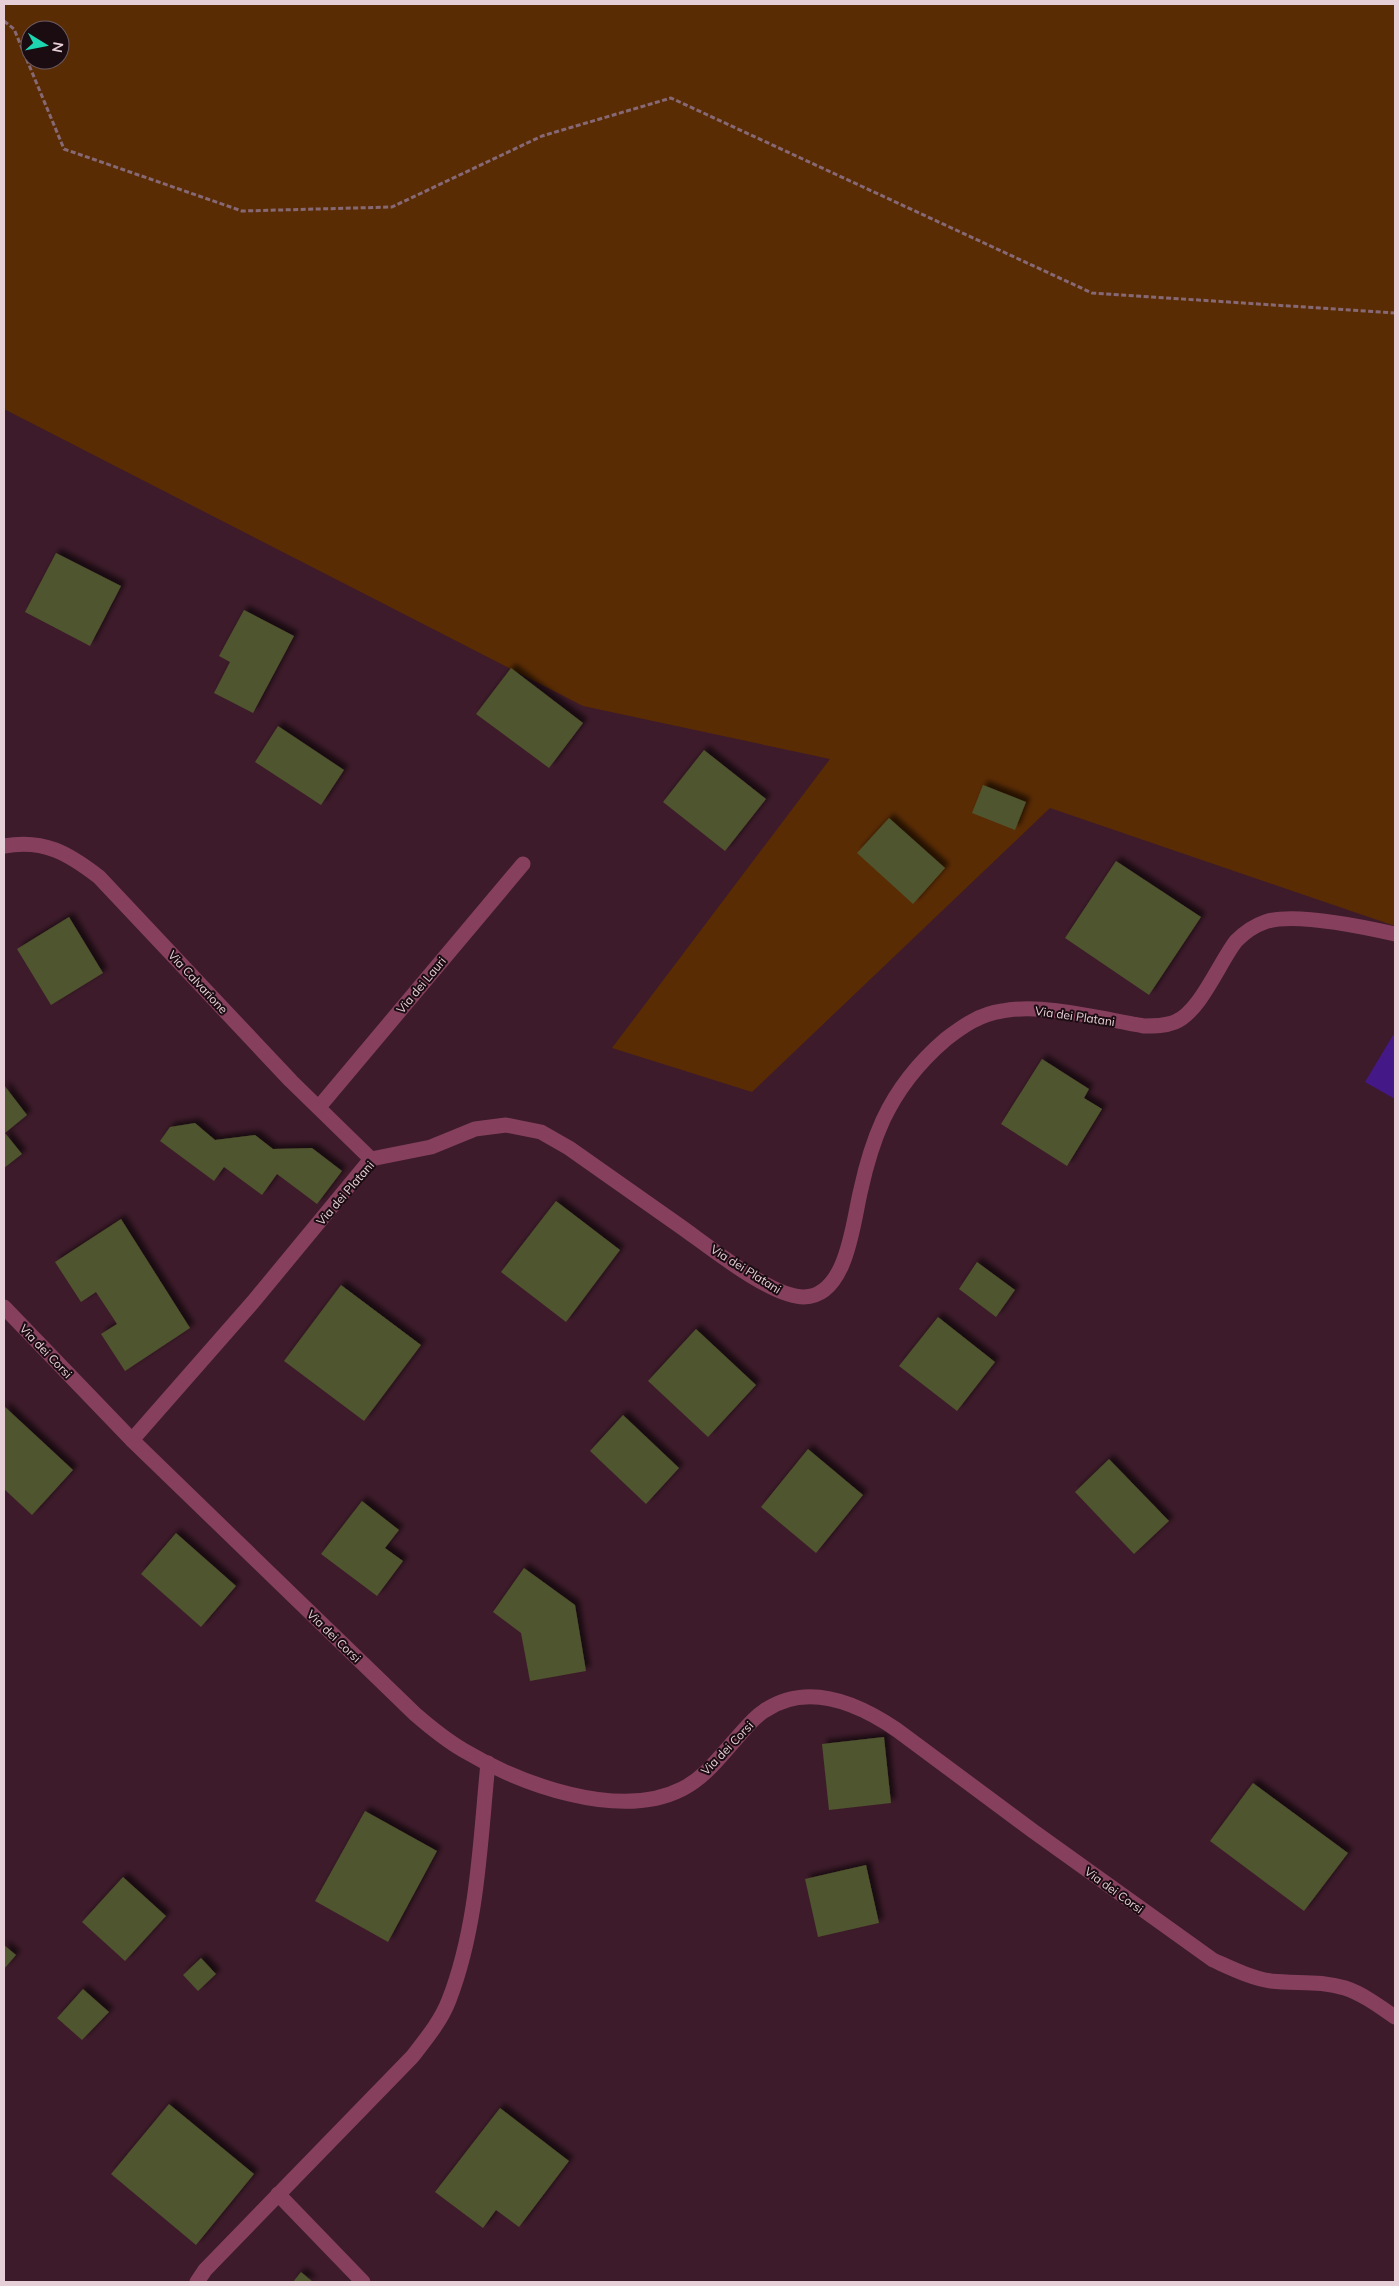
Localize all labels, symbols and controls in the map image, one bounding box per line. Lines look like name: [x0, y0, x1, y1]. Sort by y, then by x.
north arrow: [20, 20, 70, 70]
text: N: [48, 40, 68, 54]
street label: Via Calvarione: [165, 947, 231, 1017]
street label: Via dei Lauri: [393, 954, 449, 1016]
street label: Via dei Platani: [1034, 1003, 1116, 1029]
street label: Via dei Platani: [313, 1158, 377, 1228]
street label: Via dei Platani: [708, 1241, 784, 1297]
street label: Via dei Corsi: [17, 1321, 75, 1381]
street label: Via dei Corsi: [304, 1607, 364, 1665]
street label: Via dei Corsi: [698, 1718, 756, 1778]
street label: Via dei Corsi: [1082, 1864, 1146, 1916]

